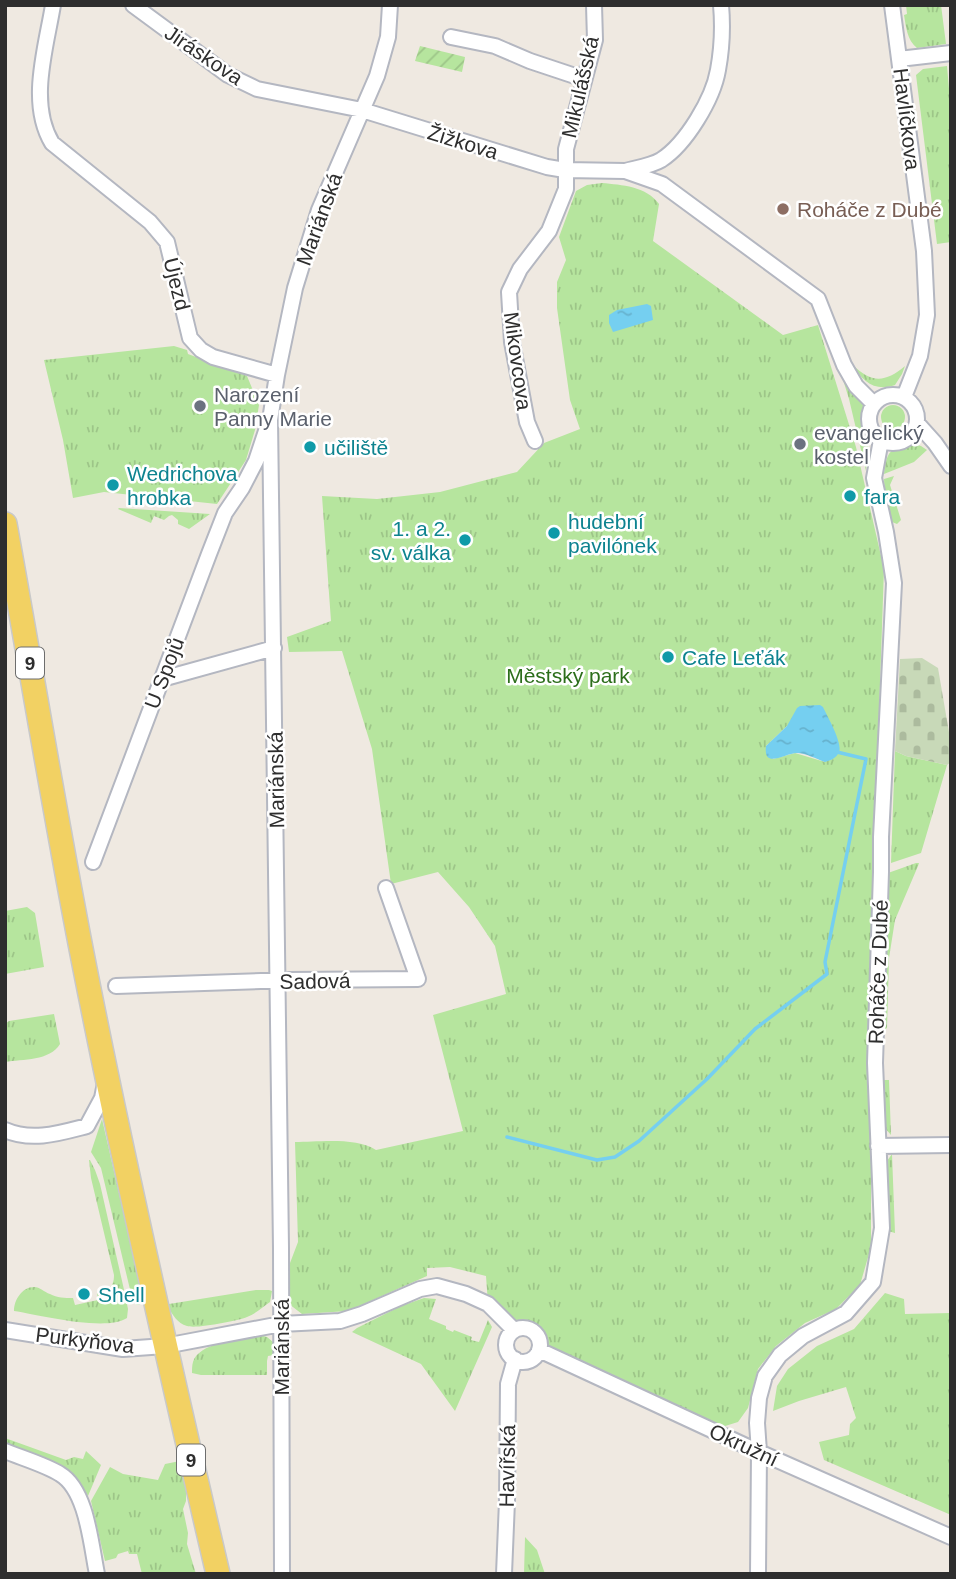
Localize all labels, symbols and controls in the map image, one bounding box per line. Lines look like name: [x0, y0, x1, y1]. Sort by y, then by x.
street label: Jiráskova: [161, 21, 247, 90]
street label: Mikulášská: [557, 34, 603, 140]
street label: Havlíčkova: [889, 67, 925, 172]
street label: Žižkova: [425, 120, 501, 164]
street label: Mariánská: [292, 169, 346, 268]
place label: Roháče z Dubé: [797, 198, 942, 221]
marker: Roháče z Dubé: [775, 201, 791, 217]
street label: Újezd: [159, 255, 195, 313]
street label: Mikovcova: [500, 310, 536, 412]
place label: Narození Panny Marie: [214, 383, 332, 430]
marker: Narození Panny Marie: [192, 398, 208, 414]
place label: evangelický kostel: [814, 421, 924, 468]
place label: učiliště: [324, 436, 388, 459]
marker: evangelický kostel: [792, 436, 808, 452]
marker: učiliště: [302, 439, 318, 455]
place label: Wedrichova hrobka: [127, 462, 238, 509]
marker: Wedrichova hrobka: [105, 477, 121, 493]
place label: fara: [864, 485, 901, 508]
marker: fara: [842, 488, 858, 504]
place label: hudební pavilónek: [568, 510, 657, 557]
place label: 1. a 2. sv. válka: [371, 517, 451, 564]
marker: hudební pavilónek: [546, 525, 562, 541]
marker: 1. a 2. sv. válka: [457, 532, 473, 548]
street label: U Spojů: [140, 634, 188, 712]
place label: Cafe Leťák: [682, 646, 786, 669]
road number: 9: [16, 648, 44, 678]
marker: Cafe Leťák: [660, 649, 676, 665]
park label: Městský park: [506, 664, 630, 687]
street label: Mariánská: [264, 731, 288, 829]
street label: Roháče z Dubé: [864, 899, 892, 1045]
street label: Sadová: [279, 969, 351, 993]
place label: Shell: [98, 1283, 145, 1306]
marker: Shell: [76, 1286, 92, 1302]
street label: Mariánská: [270, 1298, 293, 1395]
street label: Purkyňova: [34, 1323, 136, 1357]
street label: Okružní: [706, 1419, 782, 1471]
street label: Havířská: [495, 1424, 519, 1508]
road number: 9: [177, 1444, 205, 1476]

